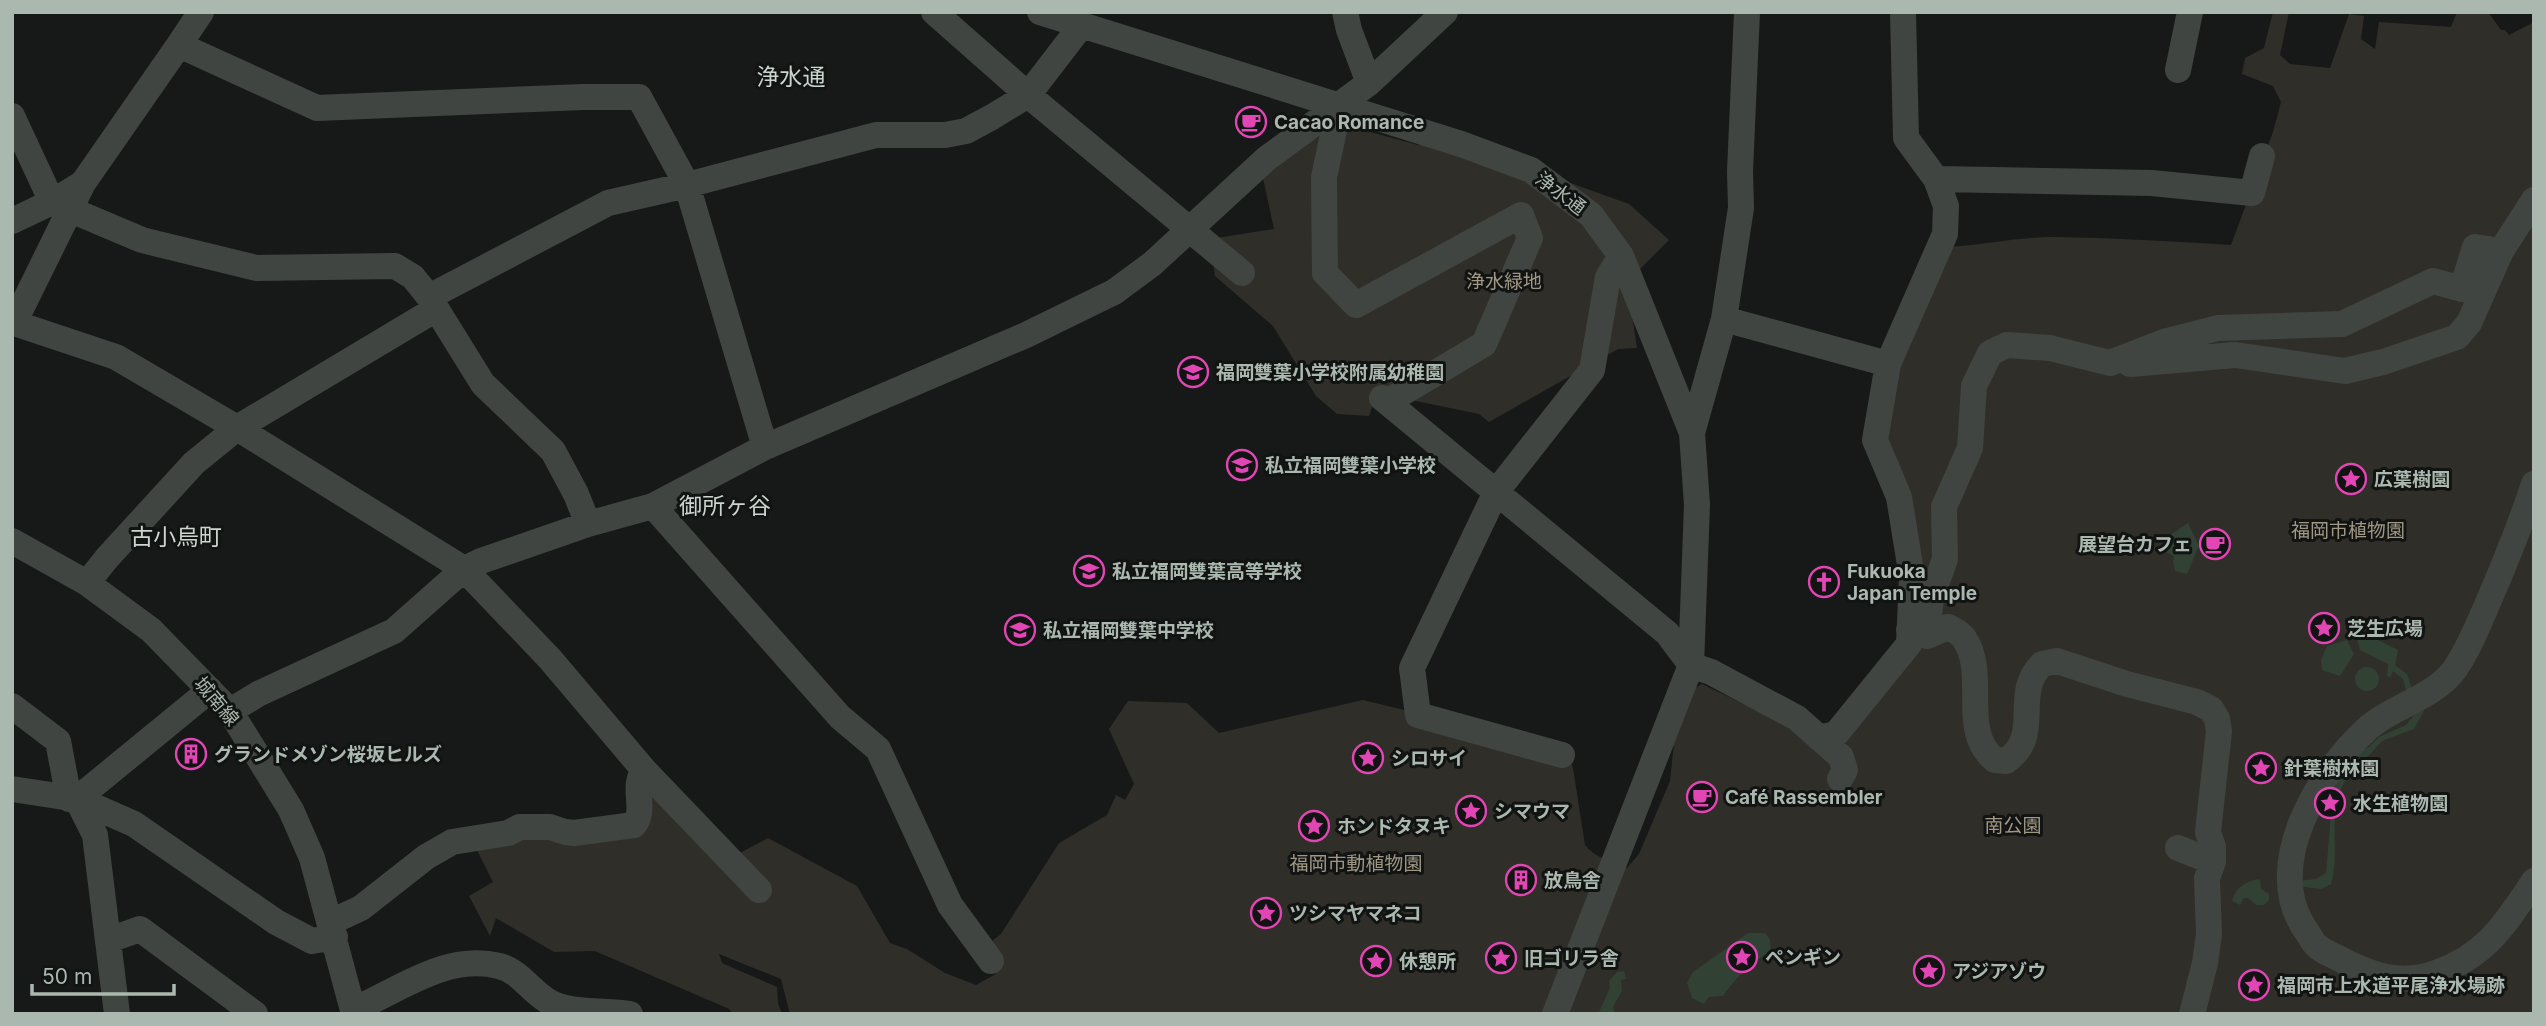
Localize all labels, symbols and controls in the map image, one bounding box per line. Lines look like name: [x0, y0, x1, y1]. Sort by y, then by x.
district label: 浄水通: [757, 63, 826, 91]
cafe icon: Cacao Romance: [1234, 105, 1268, 139]
place label: Cacao Romance: [1274, 111, 1424, 134]
street label: 浄水通: [1531, 167, 1590, 220]
park label: 浄水緑地: [1466, 270, 1542, 293]
school or university icon: 福岡雙葉小学校附属幼稚園: [1176, 355, 1210, 389]
place label: 福岡雙葉小学校附属幼稚園: [1216, 361, 1444, 384]
school or university icon: 私立福岡雙葉小学校: [1225, 448, 1259, 482]
place label: 私立福岡雙葉小学校: [1265, 454, 1436, 477]
place icon: 広葉樹園: [2334, 462, 2368, 496]
place label: 広葉樹園: [2374, 468, 2450, 491]
district label: 御所ヶ谷: [679, 492, 771, 520]
park label: 福岡市植物園: [2291, 519, 2405, 542]
district label: 古小烏町: [130, 523, 222, 551]
cafe icon: 展望台カフェ: [2198, 527, 2232, 561]
place label: 展望台カフェ: [2078, 533, 2192, 556]
school or university icon: 私立福岡雙葉高等学校: [1072, 554, 1106, 588]
place label: 私立福岡雙葉高等学校: [1112, 560, 1302, 583]
place label: Fukuoka Japan Temple: [1847, 560, 1977, 605]
church icon: Fukuoka Japan Temple: [1807, 565, 1841, 599]
place icon: 芝生広場: [2307, 611, 2341, 645]
school or university icon: 私立福岡雙葉中学校: [1003, 613, 1037, 647]
place label: 芝生広場: [2347, 617, 2423, 640]
place label: 私立福岡雙葉中学校: [1043, 619, 1214, 642]
street label: 城南線: [189, 672, 244, 731]
building icon: グランドメゾン桜坂ヒルズ: [174, 737, 208, 771]
place icon: シロサイ: [1351, 741, 1385, 775]
place label: グランドメゾン桜坂ヒルズ: [214, 743, 442, 766]
place label: シロサイ: [1391, 747, 1467, 770]
place icon: 針葉樹林園: [2244, 751, 2278, 785]
place label: 針葉樹林園: [2284, 757, 2379, 780]
cafe icon: Café Rassembler: [1685, 780, 1719, 814]
place label: Café Rassembler: [1725, 786, 1883, 809]
place icon: 水生植物園: [2313, 786, 2347, 820]
place label: 水生植物園: [2353, 792, 2448, 815]
place icon: シマウマ: [1454, 794, 1488, 828]
place label: シマウマ: [1494, 800, 1570, 823]
place icon: ホンドタヌキ: [1297, 809, 1331, 843]
park label: 南公園: [1984, 814, 2042, 837]
place label: ホンドタヌキ: [1337, 815, 1451, 838]
park label: 福岡市動植物園: [1289, 852, 1423, 875]
building icon: 放鳥舎: [1504, 863, 1538, 897]
place label: 放鳥舎: [1544, 869, 1601, 892]
place icon: ツシマヤマネコ: [1249, 896, 1283, 930]
place label: ツシマヤマネコ: [1289, 902, 1422, 925]
place icon: ペンギン: [1725, 940, 1759, 974]
place icon: 旧ゴリラ舎: [1484, 941, 1518, 975]
place icon: 休憩所: [1359, 944, 1393, 978]
place label: ペンギン: [1765, 946, 1841, 969]
place label: 旧ゴリラ舎: [1524, 947, 1619, 970]
place label: 休憩所: [1399, 950, 1456, 973]
scale bar: [32, 953, 173, 997]
place icon: アジアゾウ: [1912, 954, 1946, 988]
place label: アジアゾウ: [1952, 960, 2046, 983]
text: 50 m: [42, 964, 92, 989]
place icon: 福岡市上水道平尾浄水場跡: [2237, 968, 2271, 1002]
place label: 福岡市上水道平尾浄水場跡: [2277, 974, 2505, 997]

